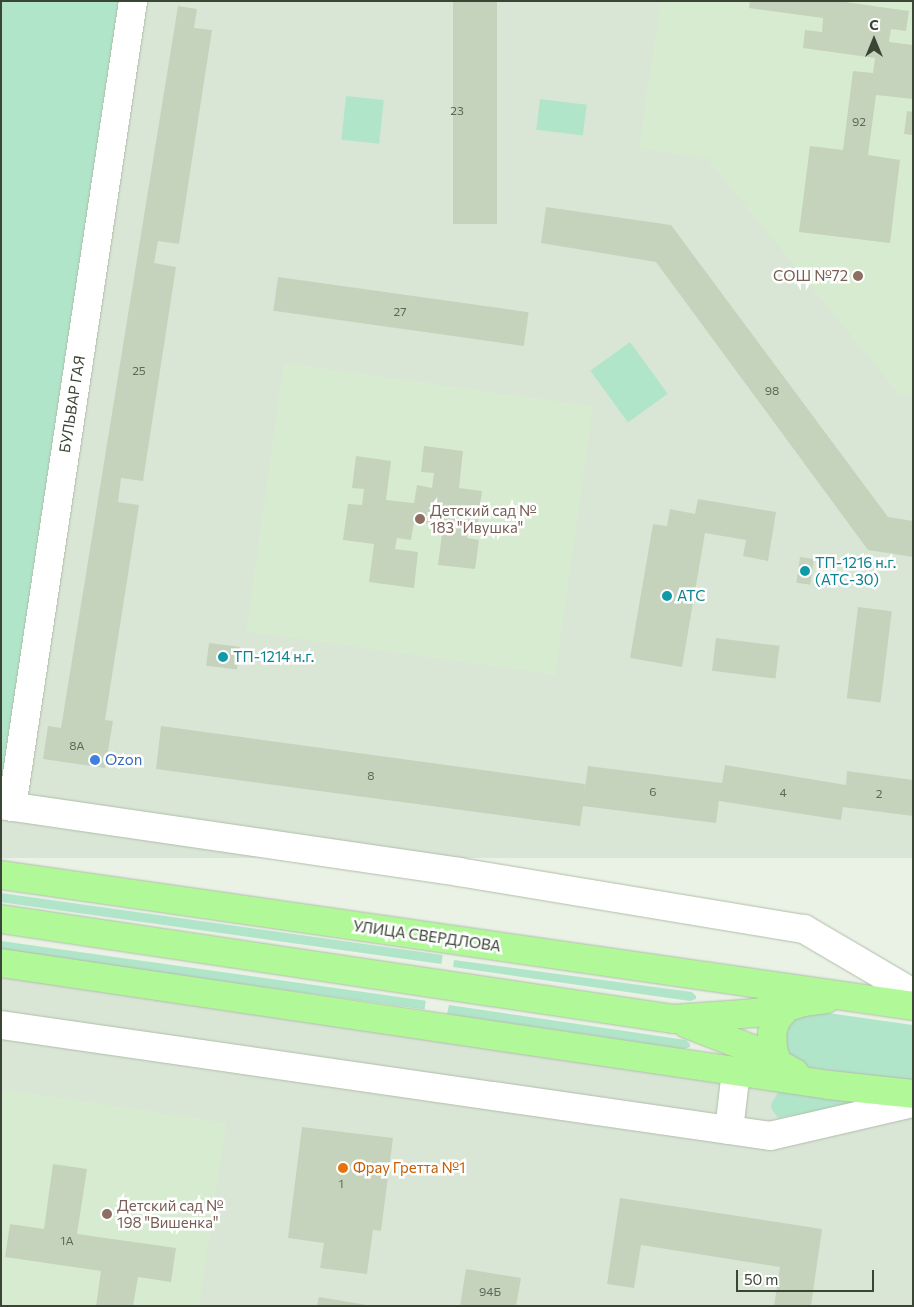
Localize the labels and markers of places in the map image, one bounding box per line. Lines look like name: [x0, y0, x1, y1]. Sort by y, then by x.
place label: СОШ №72: [773, 267, 848, 285]
marker: СОШ №72: [852, 270, 864, 282]
place label: Детский сад № 183 "Ивушка": [430, 501, 537, 536]
marker: Детский сад № 183 "Ивушка": [414, 513, 426, 525]
place label: ТП-1216 н.г. (АТС-30): [815, 553, 896, 588]
marker: ТП-1216 н.г. (АТС-30): [799, 565, 811, 577]
place label: АТС: [677, 587, 705, 605]
marker: АТС: [661, 590, 673, 602]
place label: ТП-1214 н.г.: [233, 648, 314, 666]
marker: ТП-1214 н.г.: [217, 651, 229, 663]
place label: Ozon: [105, 751, 142, 769]
marker: Ozon: [89, 754, 101, 766]
place label: Фрау Гретта №1: [353, 1159, 465, 1177]
marker: Фрау Гретта №1: [337, 1162, 349, 1174]
place label: Детский сад № 198 "Вишенка": [117, 1196, 224, 1231]
marker: Детский сад № 198 "Вишенка": [101, 1208, 113, 1220]

